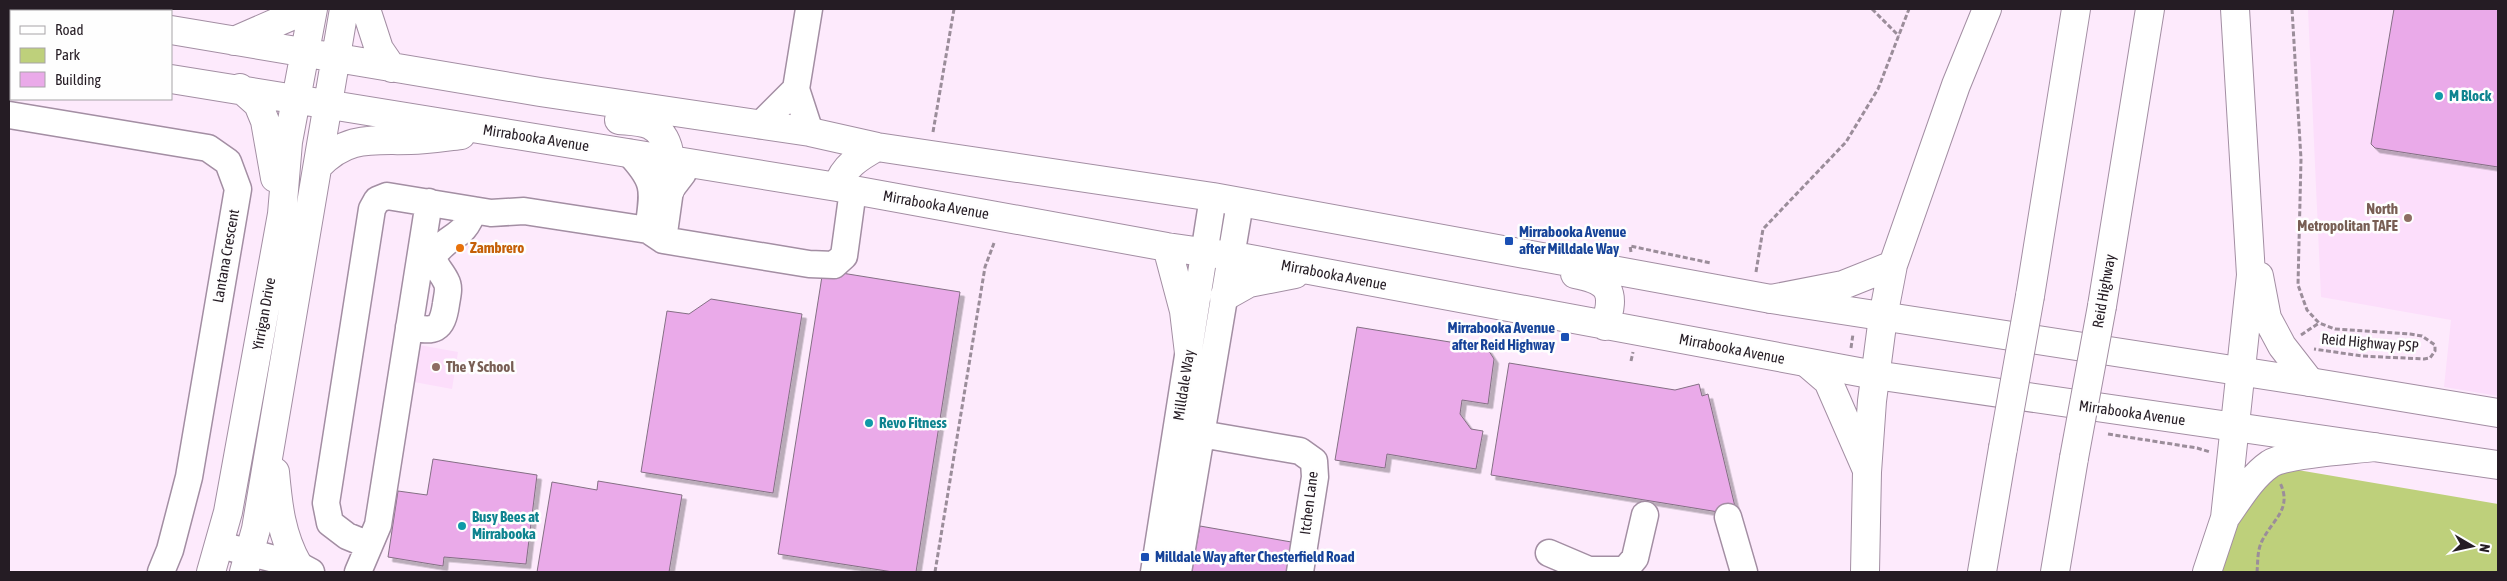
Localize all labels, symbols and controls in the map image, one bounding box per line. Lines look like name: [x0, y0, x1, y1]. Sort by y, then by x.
legend: [10, 10, 172, 100]
text: Road: [55, 21, 84, 38]
text: Park: [55, 46, 80, 63]
text: Building: [55, 71, 101, 88]
place label: M Block: [2449, 87, 2492, 104]
marker: M Block: [2433, 90, 2445, 102]
street label: Mirrabooka Avenue: [482, 121, 591, 154]
street label: Mirrabooka Avenue: [882, 187, 991, 222]
place label: North Metropolitan TAFE: [2297, 200, 2399, 234]
street label: Lantana Crescent: [209, 208, 242, 304]
marker: North Metropolitan TAFE: [2402, 212, 2414, 224]
place label: Mirrabooka Avenue after Milldale Way: [1519, 223, 1627, 257]
marker: Mirrabooka Avenue after Milldale Way: [1503, 235, 1515, 247]
place label: Zambrero: [470, 239, 524, 256]
marker: Zambrero: [454, 242, 466, 254]
street label: Reid Highway: [2089, 253, 2118, 329]
street label: Mirrabooka Avenue: [1280, 256, 1389, 293]
street label: Yirrigan Drive: [249, 276, 278, 352]
place label: Mirrabooka Avenue after Reid Highway: [1448, 319, 1556, 353]
street label: Mirrabooka Avenue: [1678, 330, 1787, 367]
street label: Reid Highway PSP: [2321, 330, 2420, 355]
marker: Mirrabooka Avenue after Reid Highway: [1559, 331, 1571, 343]
street label: Milldale Way: [1170, 348, 1198, 422]
place label: The Y School: [446, 358, 515, 375]
marker: The Y School: [430, 361, 442, 373]
street label: Mirrabooka Avenue: [2078, 397, 2187, 428]
place label: Revo Fitness: [879, 414, 947, 431]
marker: Revo Fitness: [863, 417, 875, 429]
street label: Itchen Lane: [1296, 470, 1321, 536]
place label: Busy Bees at Mirrabooka: [472, 508, 540, 542]
marker: Busy Bees at Mirrabooka: [456, 520, 468, 532]
north arrow: [2447, 521, 2497, 571]
text: N: [2476, 543, 2493, 553]
place label: Milldale Way after Chesterfield Road: [1155, 548, 1355, 565]
marker: Milldale Way after Chesterfield Road: [1139, 551, 1151, 563]

